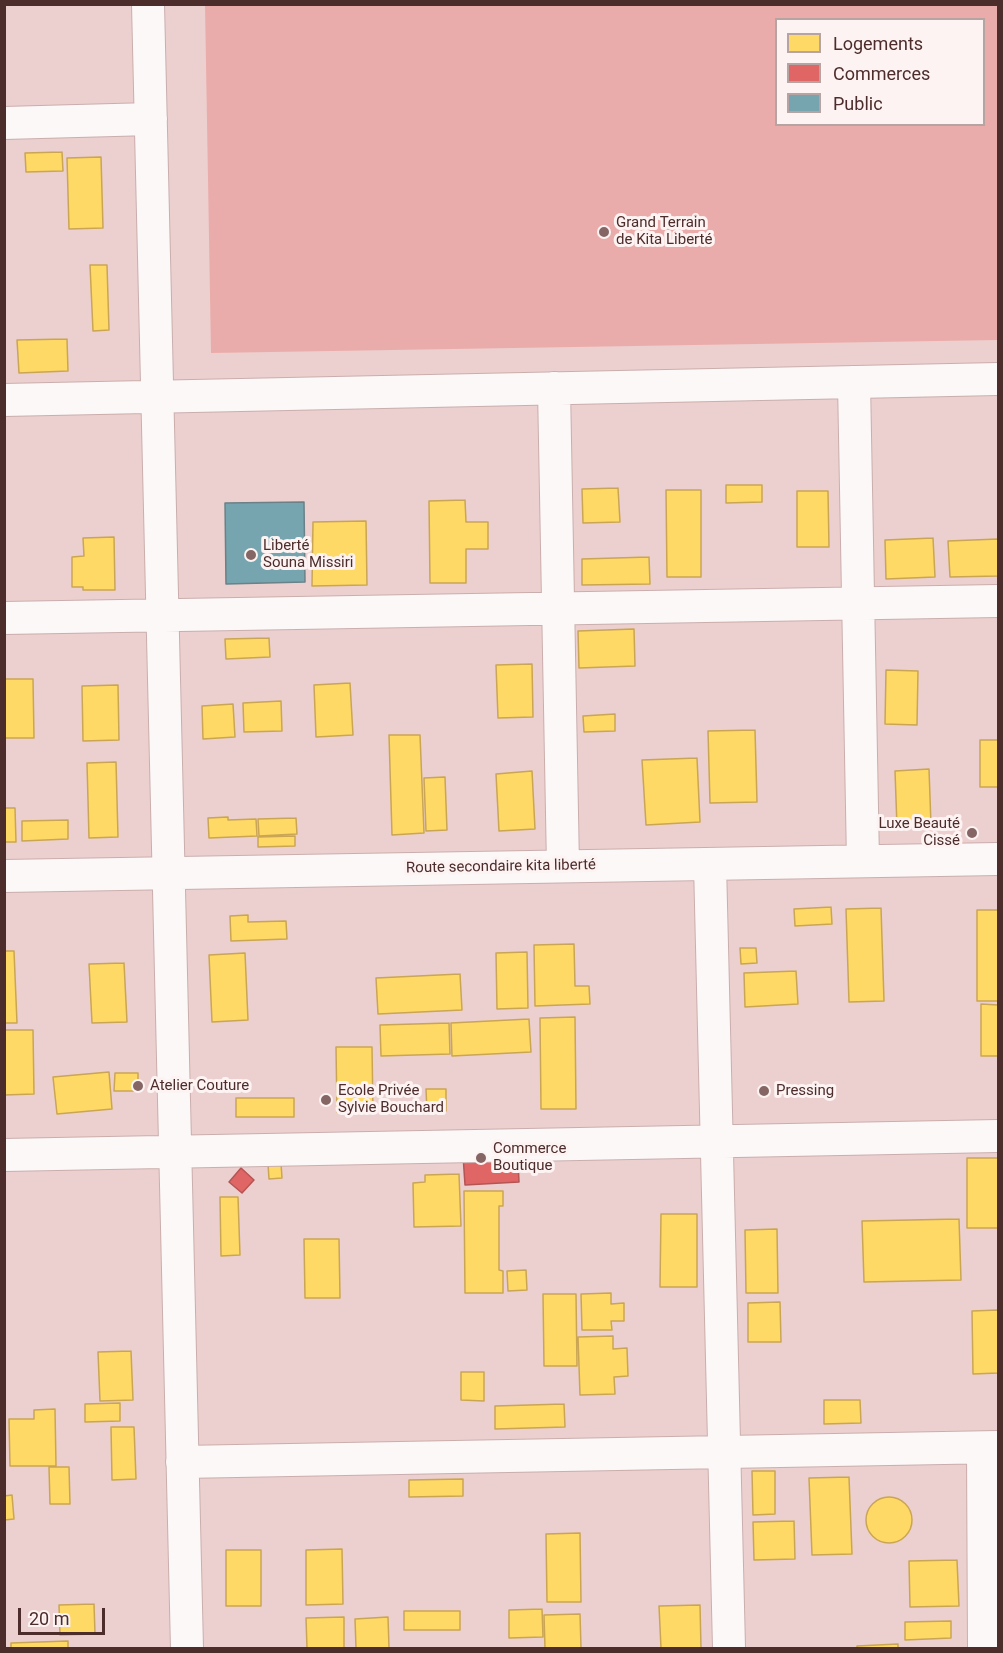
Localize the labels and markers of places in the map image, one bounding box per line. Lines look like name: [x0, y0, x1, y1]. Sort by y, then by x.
place label: Grand Terrain de Kita Liberté: [616, 214, 712, 249]
marker: Grand Terrain de Kita Liberté: [597, 225, 611, 239]
place label: Liberté Souna Missiri: [263, 537, 353, 572]
marker: Liberté Souna Missiri: [244, 548, 258, 562]
place label: Luxe Beauté Cissé: [878, 815, 960, 850]
marker: Luxe Beauté Cissé: [965, 826, 979, 840]
place label: Atelier Couture: [150, 1077, 249, 1095]
marker: Atelier Couture: [131, 1079, 145, 1093]
place label: Ecole Privée Sylvie Bouchard: [338, 1082, 444, 1117]
place label: Pressing: [776, 1082, 834, 1100]
marker: Pressing: [757, 1084, 771, 1098]
marker: Ecole Privée Sylvie Bouchard: [319, 1093, 333, 1107]
place label: Commerce Boutique: [493, 1140, 566, 1175]
marker: Commerce Boutique: [474, 1151, 488, 1165]

